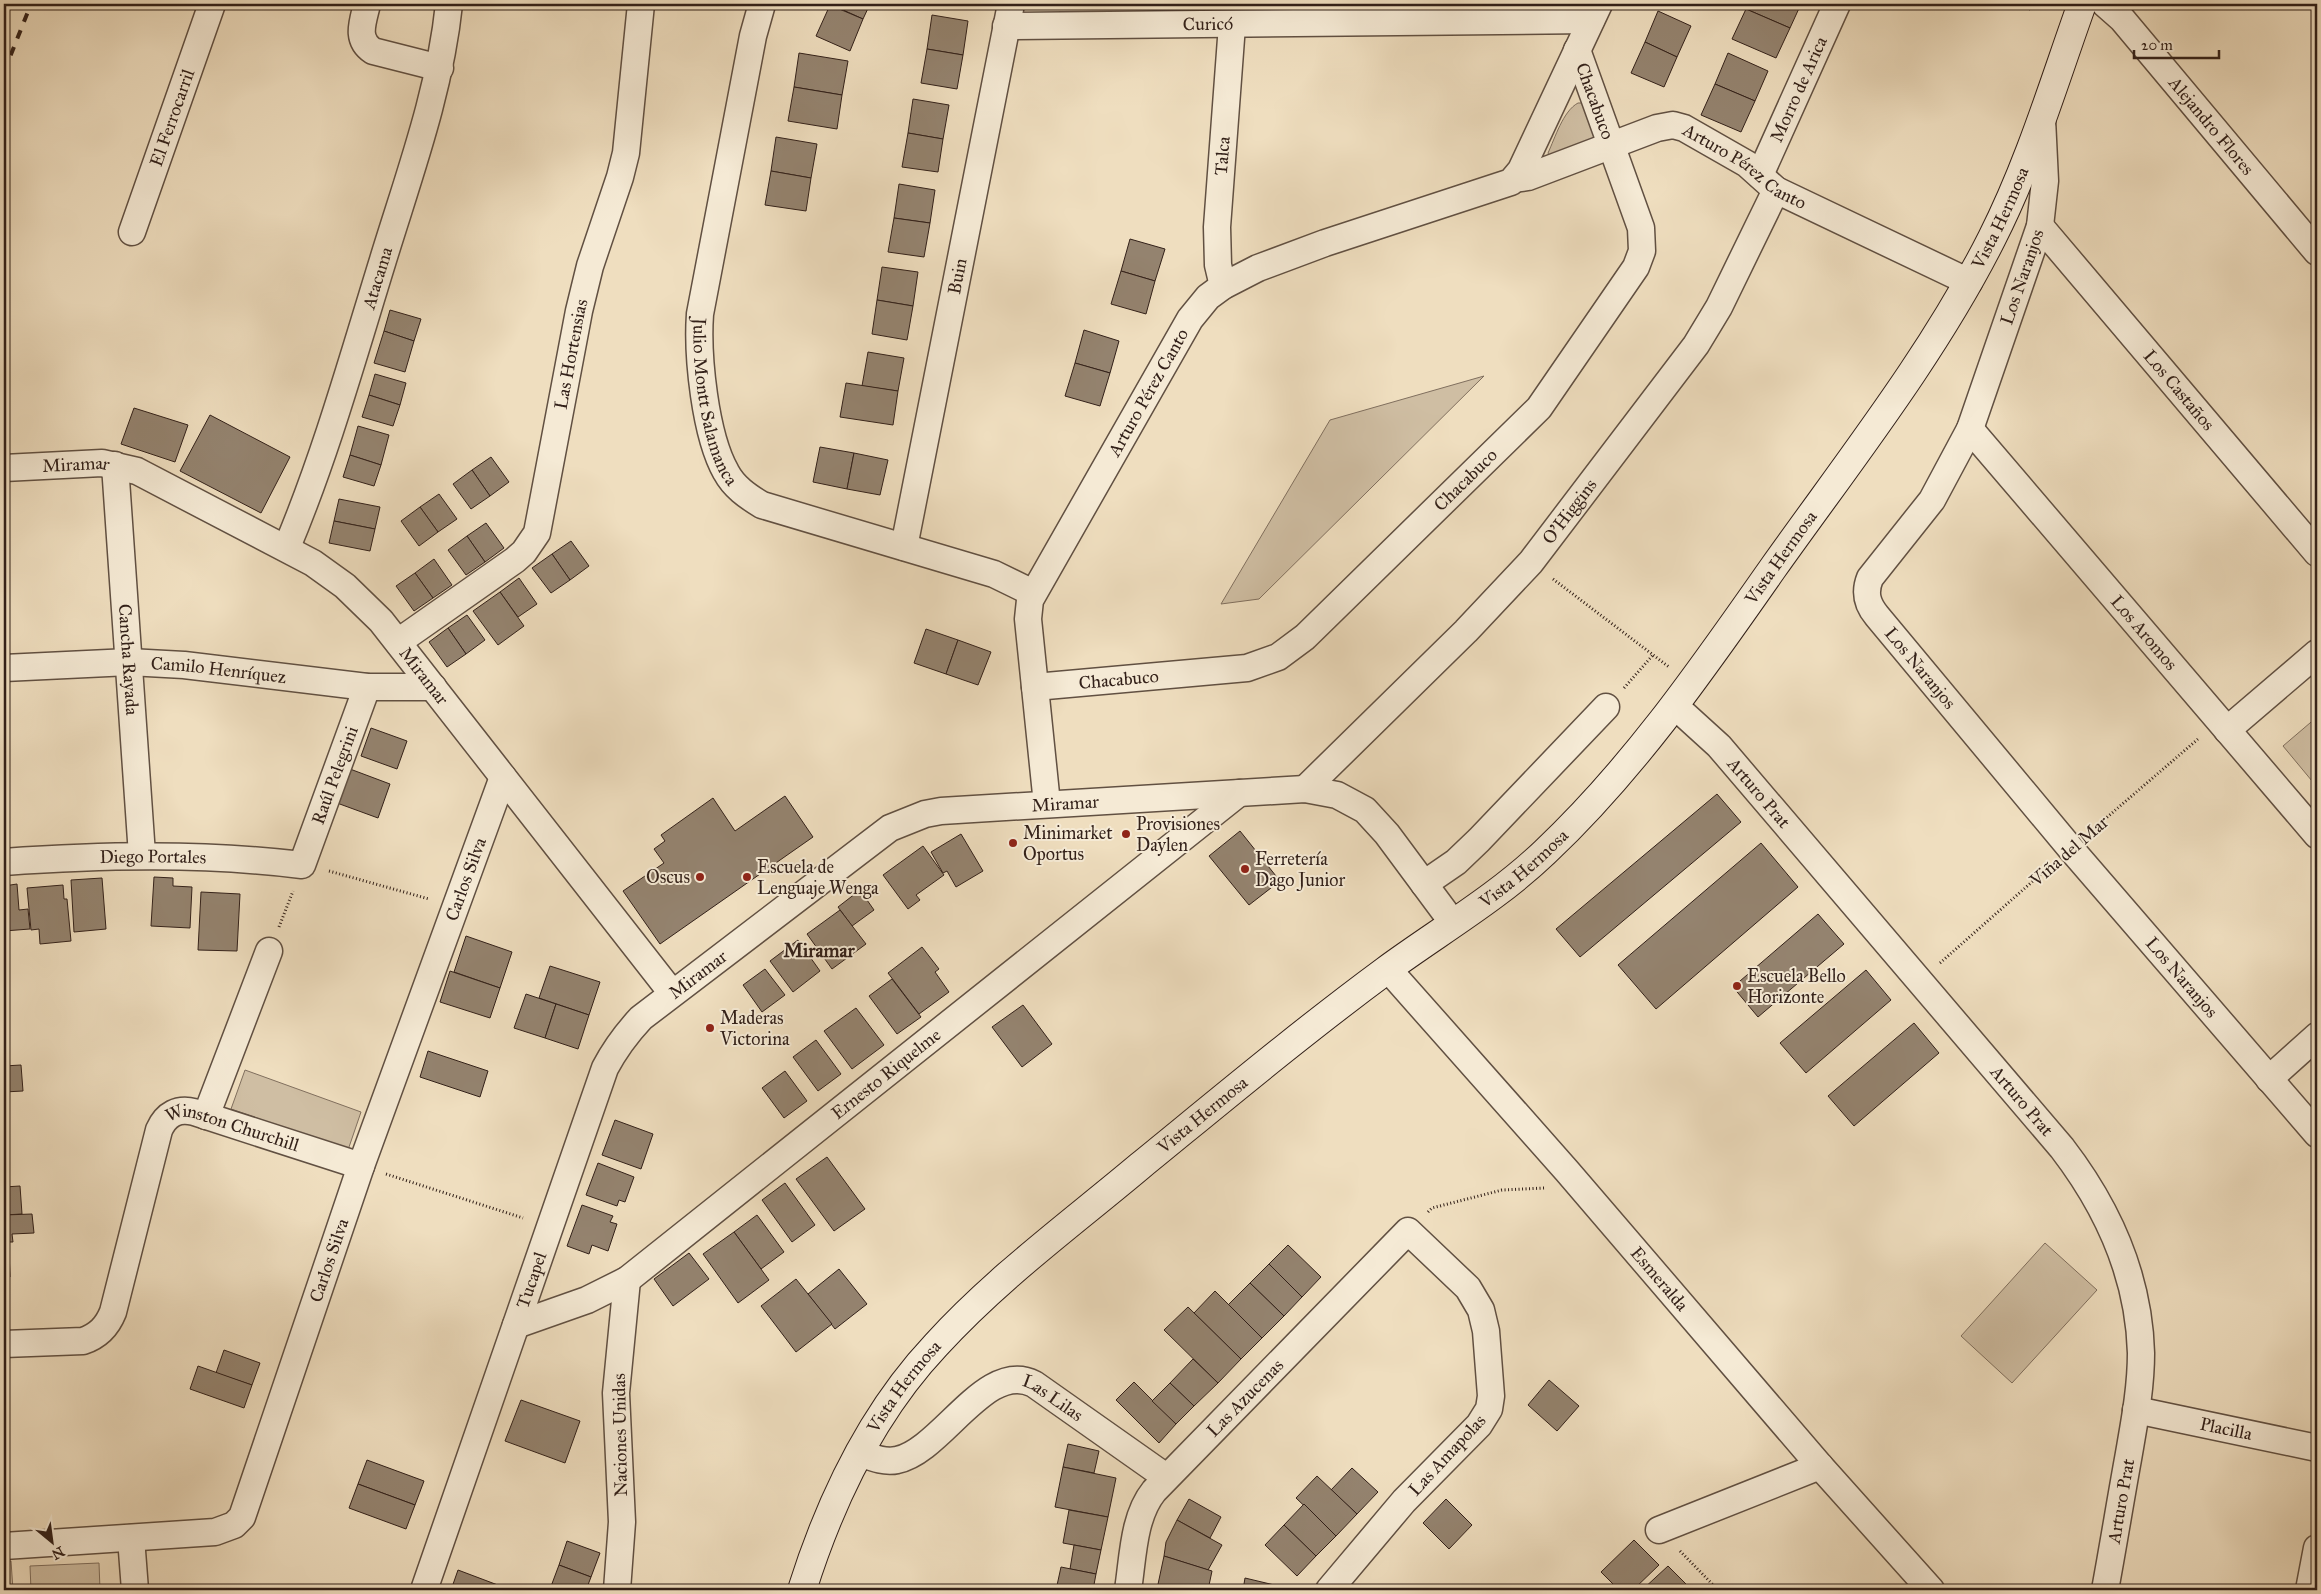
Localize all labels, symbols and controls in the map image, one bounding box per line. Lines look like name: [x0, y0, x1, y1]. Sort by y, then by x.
street label: Curicó: [1183, 13, 1233, 35]
scale bar: [2134, 28, 2218, 60]
street label: Morro de Arica: [1765, 33, 1832, 146]
text: 20 m: [2141, 36, 2173, 54]
street label: Chacabuco: [1571, 60, 1619, 142]
street label: El Ferrocarril: [145, 66, 199, 169]
street label: Alejandro Flores: [2163, 71, 2259, 179]
street label: Arturo Pérez Canto: [1678, 118, 1810, 214]
street label: Talca: [1210, 135, 1235, 176]
street label: Vista Hermosa: [1966, 164, 2034, 274]
street label: Los Naranjos: [1995, 226, 2049, 328]
street label: Atacama: [357, 244, 398, 313]
street label: Buin: [943, 256, 972, 296]
street label: Las Hortensias: [550, 297, 593, 411]
street label: Julio Montt Salamanca: [687, 316, 743, 490]
street label: Arturo Pérez Canto: [1103, 325, 1193, 461]
street label: Los Castaños: [2139, 345, 2219, 435]
street label: Chacabuco: [1429, 444, 1502, 516]
street label: Miramar: [42, 452, 112, 477]
street label: O'Higgins: [1538, 474, 1602, 549]
street label: Vista Hermosa: [1739, 506, 1822, 609]
street label: Los Aromos: [2106, 591, 2182, 675]
street label: Cancha Rayada: [114, 603, 143, 716]
street label: Los Naranjos: [1880, 623, 1961, 713]
street label: Miramar: [395, 643, 454, 709]
street label: Camilo Henríquez: [150, 652, 287, 688]
street label: Chacabuco: [1078, 665, 1160, 694]
street label: Raúl Pelegrini: [307, 723, 363, 827]
street label: Arturo Prat: [1722, 752, 1795, 833]
street label: Miramar: [1031, 790, 1100, 816]
street label: Viña del Mar: [2024, 811, 2113, 892]
place label: Provisiones Daylen: [1136, 813, 1220, 856]
place label: Minimarket Oportus: [1023, 822, 1113, 865]
street label: Vista Hermosa: [1474, 824, 1573, 913]
marker: Provisiones Daylen: [1120, 828, 1132, 840]
street label: Carlos Silva: [440, 834, 491, 924]
marker: Minimarket Oportus: [1007, 837, 1019, 849]
street label: Diego Portales: [99, 845, 207, 869]
place label: Ferretería Dago Junior: [1255, 848, 1345, 892]
place label: Escuela de Lenguaje Wenga: [757, 856, 879, 900]
marker: Ferretería Dago Junior: [1239, 863, 1251, 875]
place label: Oscus: [646, 866, 690, 888]
marker: Oscus: [694, 871, 706, 883]
marker: Escuela de Lenguaje Wenga: [741, 871, 753, 883]
street label: Los Naranjos: [2141, 932, 2223, 1022]
district label: Miramar: [783, 939, 855, 962]
street label: Miramar: [665, 945, 732, 1004]
place label: Escuela Bello Horizonte: [1747, 965, 1846, 1008]
marker: Escuela Bello Horizonte: [1731, 980, 1743, 992]
place label: Maderas Victorina: [719, 1007, 790, 1050]
marker: Maderas Victorina: [704, 1022, 716, 1034]
street label: Ernesto Riquelme: [827, 1024, 945, 1124]
street label: Arturo Prat: [1985, 1060, 2058, 1141]
street label: Vista Hermosa: [1152, 1071, 1252, 1159]
street label: Winston Churchill: [162, 1099, 302, 1156]
street label: Carlos Silva: [305, 1215, 354, 1305]
street label: Esmeralda: [1626, 1242, 1693, 1316]
street label: Tucapel: [512, 1249, 551, 1311]
street label: Vista Hermosa: [862, 1335, 946, 1438]
street label: Las Azucenas: [1202, 1354, 1288, 1441]
street label: Las Lilas: [1020, 1369, 1087, 1426]
street label: Naciones Unidas: [608, 1373, 632, 1497]
street label: Las Amapolas: [1404, 1410, 1490, 1500]
street label: Placilla: [2198, 1413, 2254, 1445]
street label: Arturo Prat: [2103, 1456, 2139, 1546]
north arrow: [28, 1516, 78, 1566]
text: N: [49, 1543, 67, 1563]

